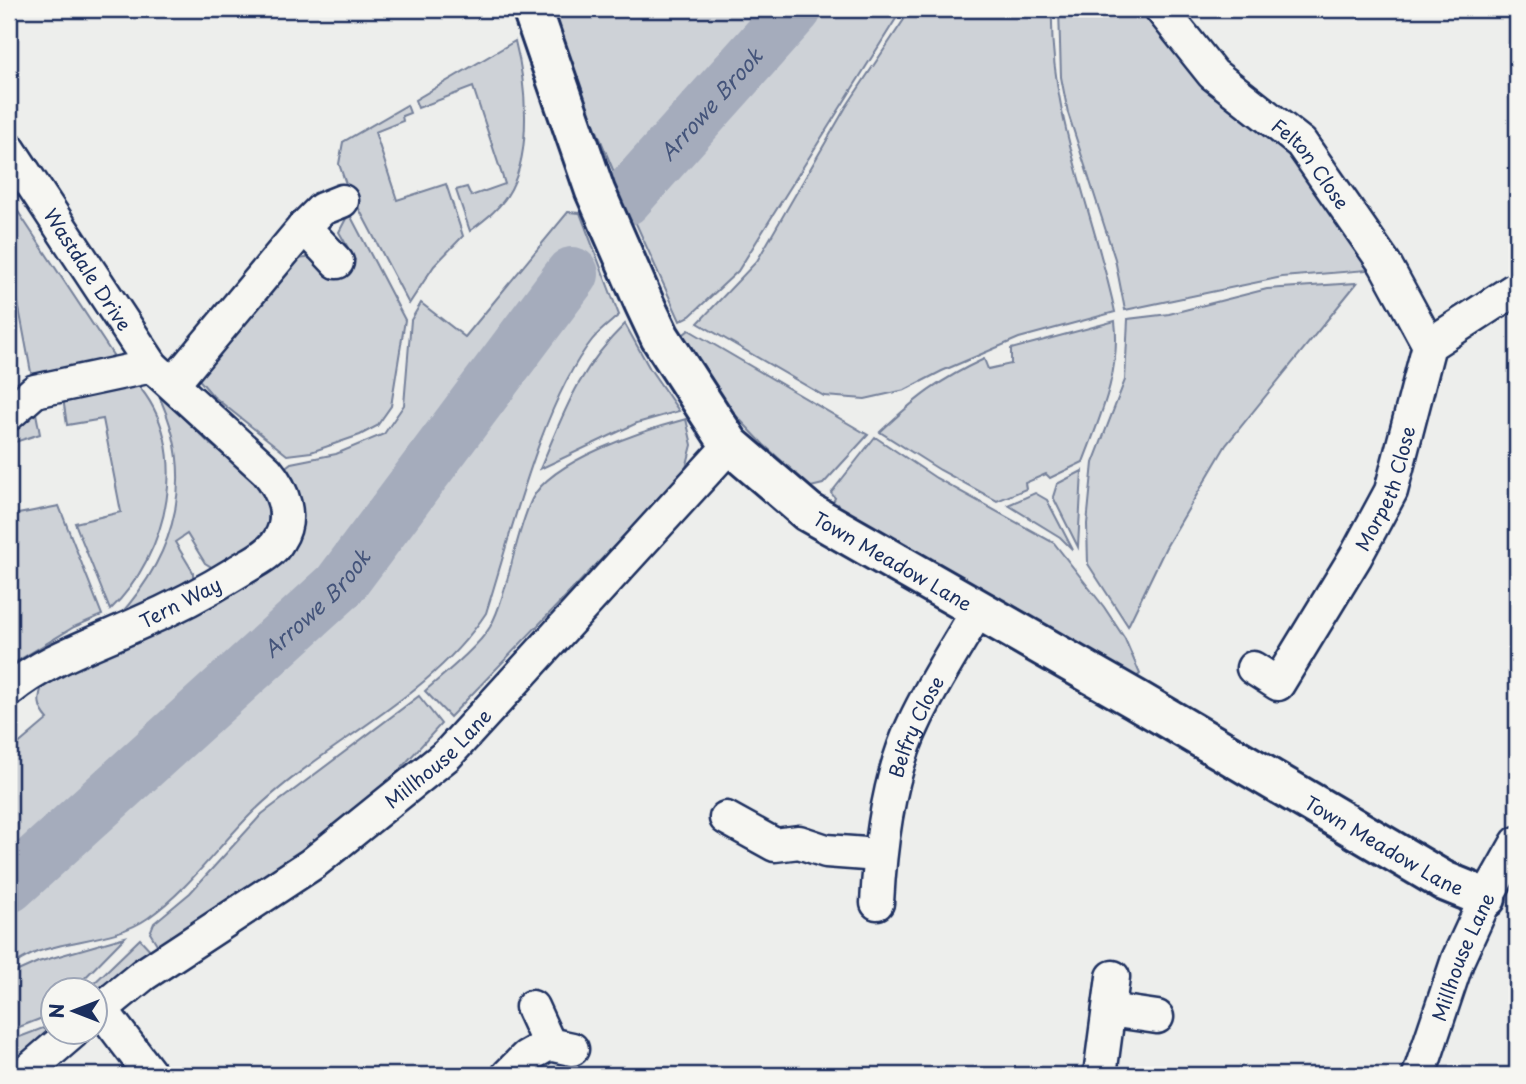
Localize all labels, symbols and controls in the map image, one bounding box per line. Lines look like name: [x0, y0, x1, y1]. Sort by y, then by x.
water label: Arrowe Brook: [651, 40, 770, 167]
street label: Felton Close: [1266, 111, 1357, 215]
street label: Wastdale Drive: [38, 202, 139, 336]
street label: Morpeth Close: [1348, 423, 1421, 555]
street label: Town Meadow Lane: [808, 504, 978, 617]
water label: Arrowe Brook: [255, 542, 378, 664]
street label: Tern Way: [134, 569, 226, 635]
street label: Belfry Close: [881, 670, 950, 781]
street label: Millhouse Lane: [378, 702, 497, 814]
street label: Town Meadow Lane: [1300, 788, 1468, 902]
street label: Millhouse Lane: [1424, 888, 1501, 1025]
north arrow: [38, 976, 108, 1046]
text: N: [42, 1003, 70, 1019]

